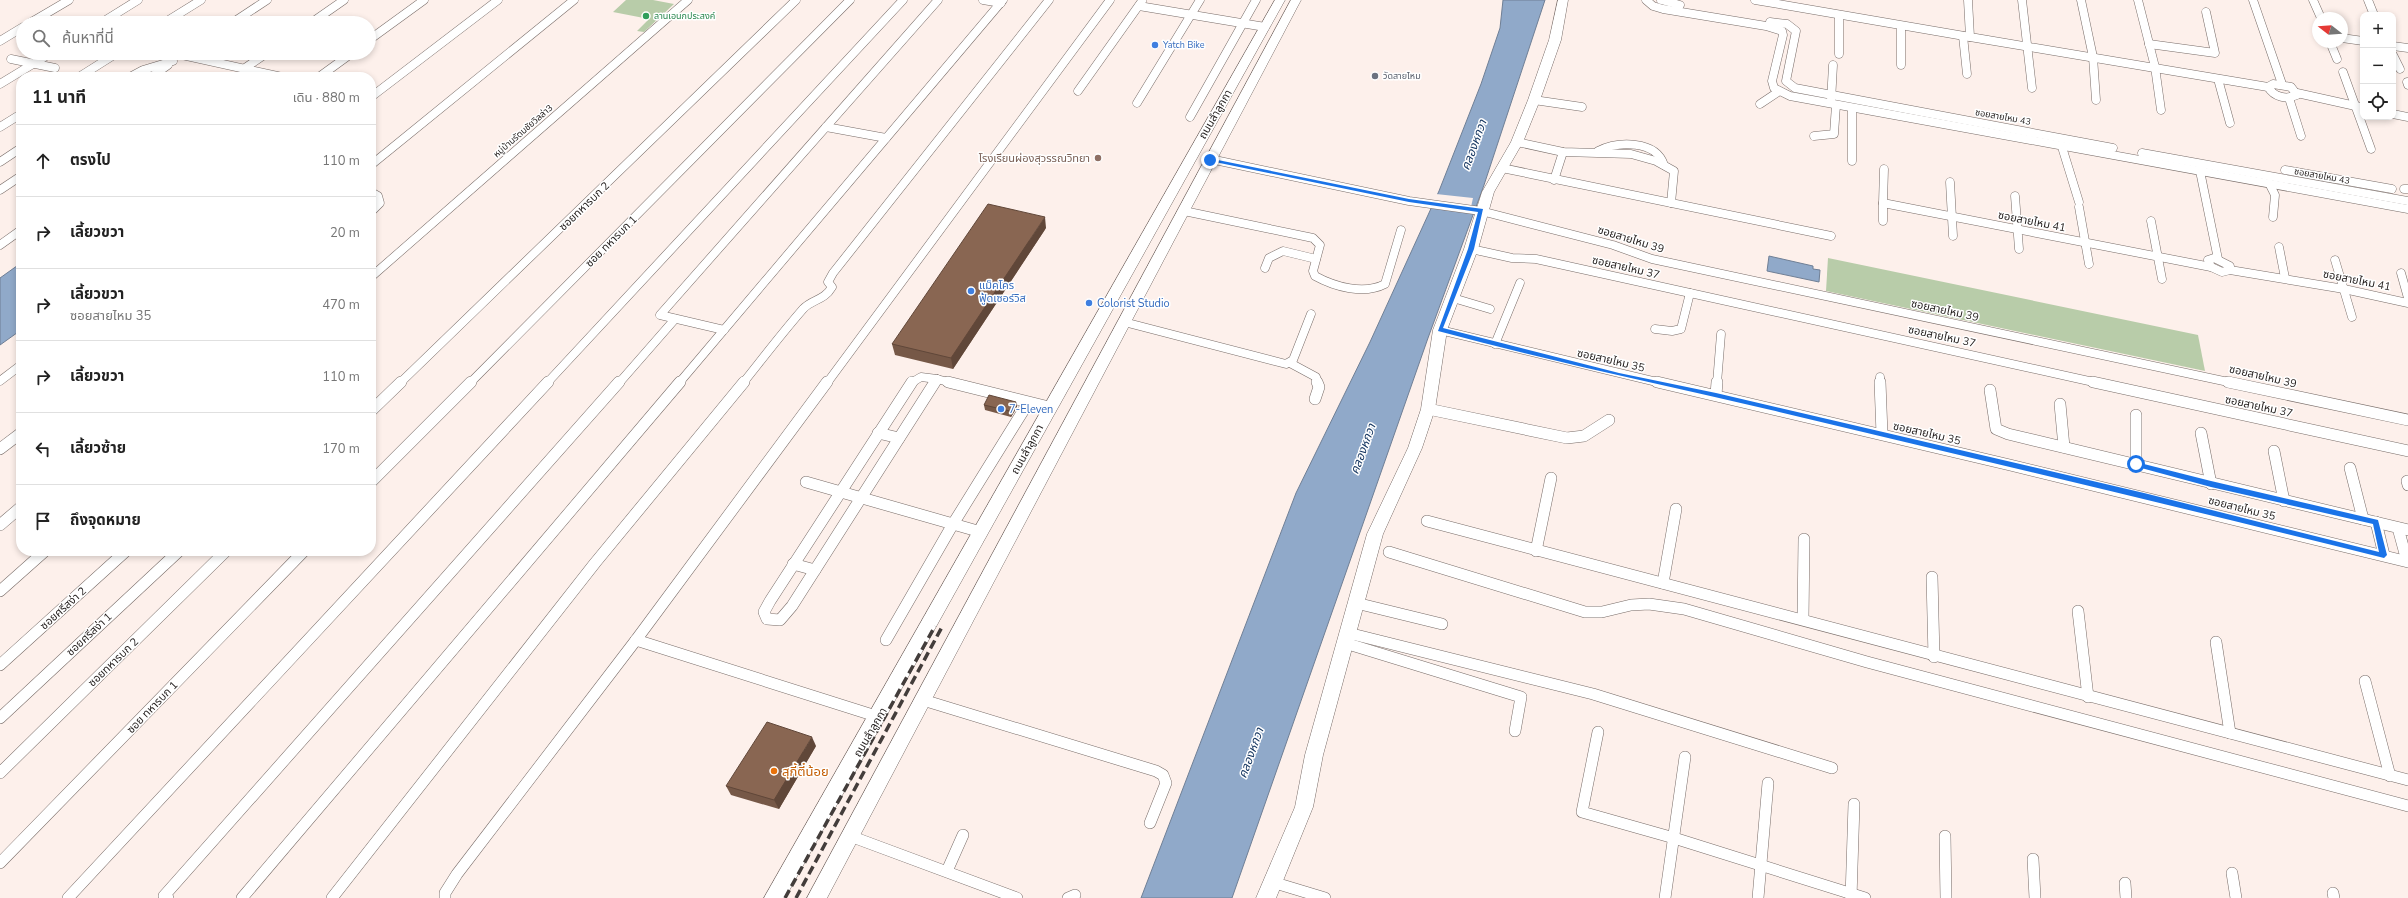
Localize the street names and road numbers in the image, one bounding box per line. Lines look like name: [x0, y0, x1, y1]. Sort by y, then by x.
street label: ถนนลำลูกกา: [1195, 87, 1236, 142]
street label: หมู่บ้านรัตนชัยวิลล่า3: [491, 102, 555, 160]
street label: ซอยสายไหม 43: [1974, 106, 2032, 128]
street label: ซอยสายไหม 43: [2293, 165, 2351, 187]
street label: ซอยทหารบก 2: [556, 179, 613, 234]
street label: ซอยสายไหม 41: [1997, 208, 2067, 235]
street label: ซอย ทหารบก 1: [582, 212, 641, 271]
street label: ซอยสายไหม 39: [1596, 222, 1666, 257]
street label: ซอยสายไหม 37: [1591, 252, 1661, 283]
street label: ซอยสายไหม 41: [2322, 267, 2392, 294]
street label: ซอยสายไหม 39: [1910, 296, 1980, 325]
street label: ซอยสายไหม 37: [1907, 322, 1977, 351]
street label: ซอยสายไหม 35: [1576, 345, 1646, 376]
street label: ซอยสายไหม 39: [2228, 361, 2298, 392]
street label: ซอยสายไหม 37: [2224, 392, 2294, 421]
street label: ซอยสายไหม 35: [1892, 418, 1962, 449]
street label: ถนนลำลูกกา: [1008, 422, 1047, 477]
street label: ซอยสายไหม 35: [2207, 493, 2277, 524]
street label: ซอยศรีสง่า 2: [37, 584, 90, 633]
street label: ซอยศรีสง่า 1: [63, 609, 115, 659]
street label: ซอยทหารบก 2: [85, 635, 142, 690]
street label: ซอย ทหารบก 1: [124, 678, 181, 737]
street label: ถนนลำลูกกา: [850, 705, 891, 760]

